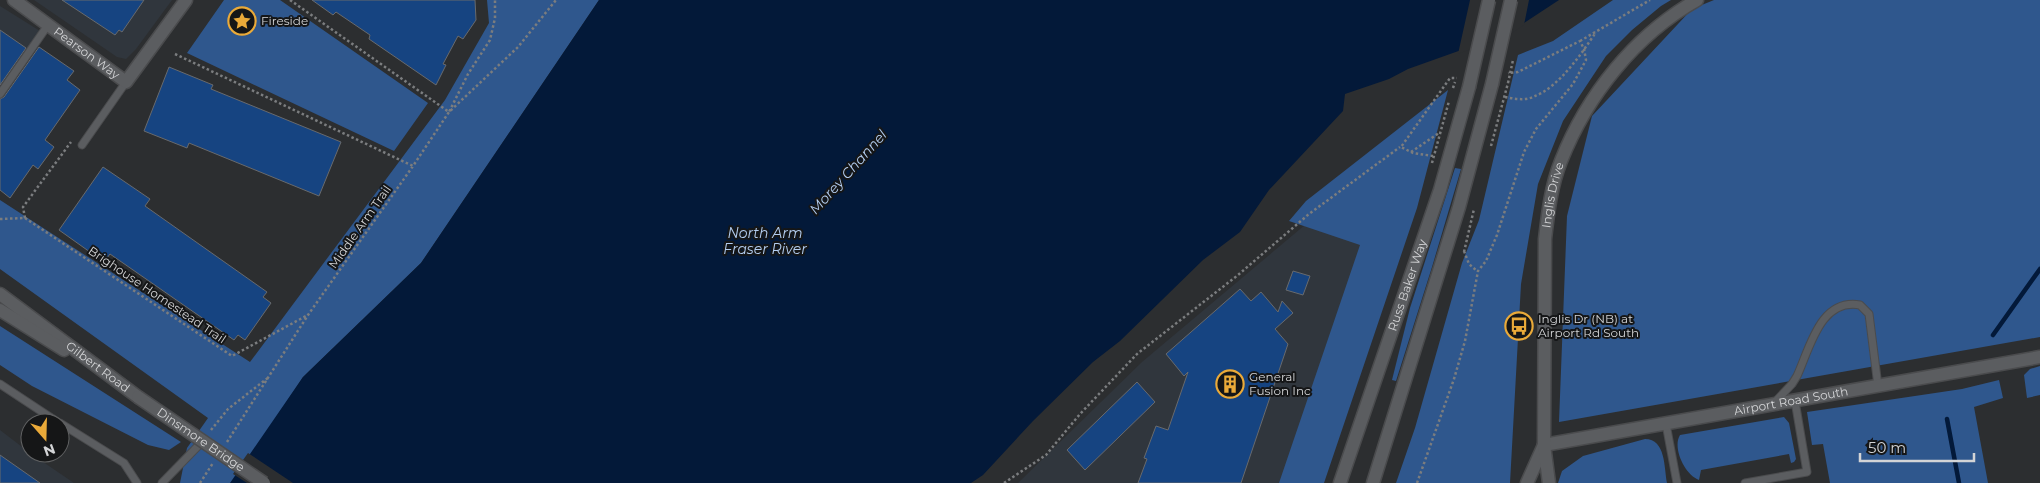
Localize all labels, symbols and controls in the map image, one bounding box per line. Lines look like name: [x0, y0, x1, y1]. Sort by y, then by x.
place icon: Fireside: [227, 6, 257, 36]
place label: Fireside: [261, 13, 308, 28]
street label: Pearson Way: [51, 24, 123, 82]
water label: Morey Channel: [805, 126, 891, 218]
street label: Inglis Drive: [1538, 160, 1567, 229]
street label: Middle Arm Trail: [325, 182, 394, 271]
water label: North Arm Fraser River: [723, 224, 807, 258]
street label: Russ Baker Way: [1384, 237, 1430, 333]
street label: Brighouse Homestead Trail: [86, 243, 229, 346]
bus stop icon: Inglis Dr (NB) at Airport Rd South: [1504, 311, 1534, 341]
place label: Inglis Dr (NB) at Airport Rd South: [1538, 311, 1639, 340]
street label: Gilbert Road: [63, 338, 133, 395]
building icon: General Fusion Inc: [1215, 369, 1245, 399]
place label: General Fusion Inc: [1249, 369, 1311, 398]
street label: Airport Road South: [1733, 383, 1849, 418]
street label: Dinsmore Bridge: [154, 404, 248, 475]
north arrow: [20, 413, 70, 463]
scale bar: [1860, 430, 1974, 462]
text: 50 m: [1868, 438, 1906, 457]
text: N: [41, 440, 58, 461]

